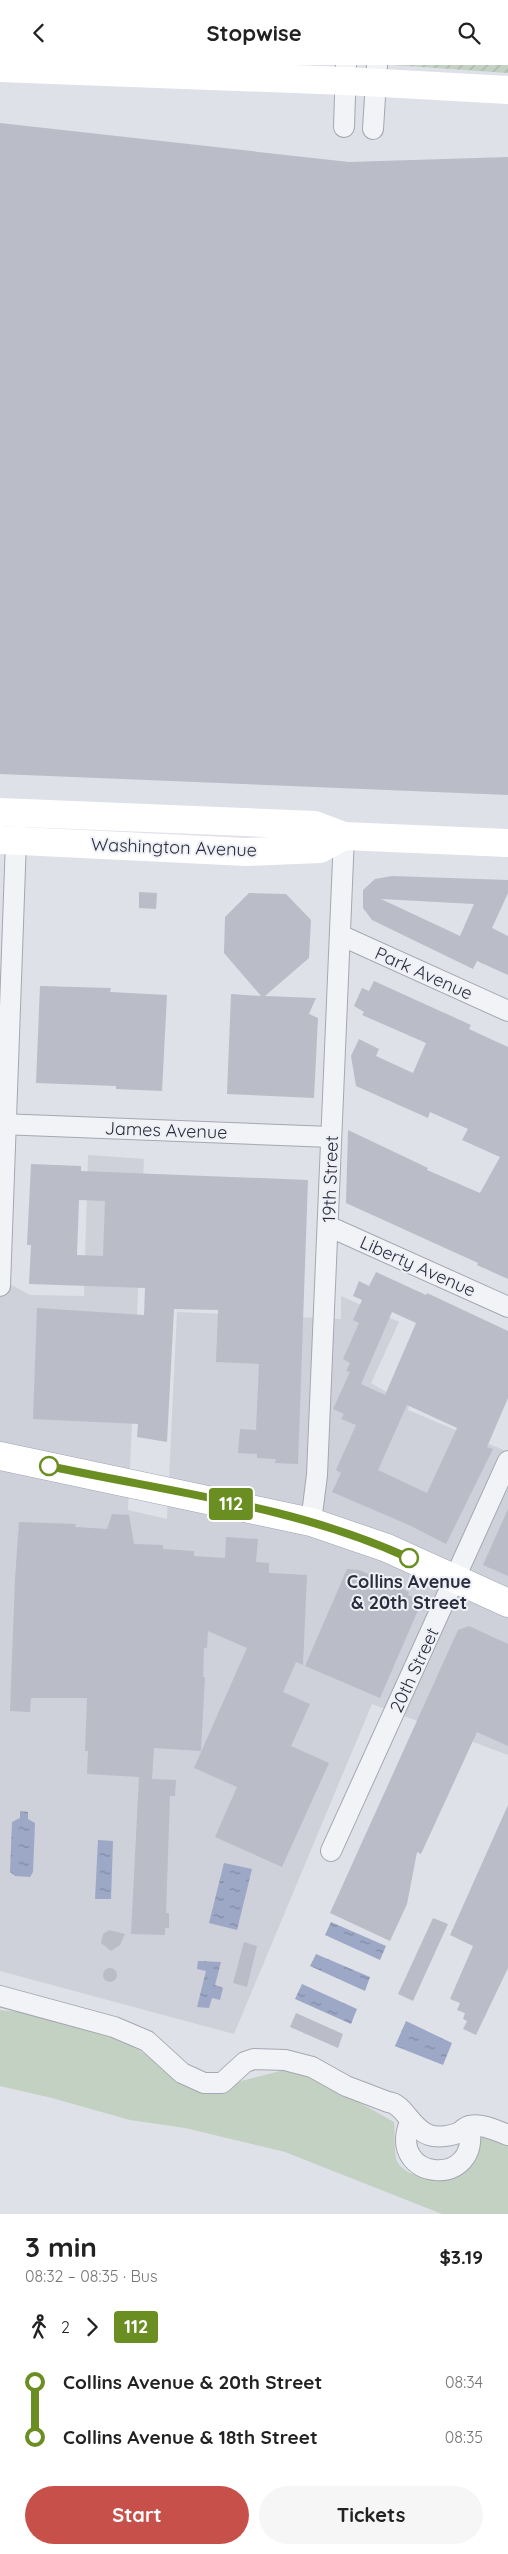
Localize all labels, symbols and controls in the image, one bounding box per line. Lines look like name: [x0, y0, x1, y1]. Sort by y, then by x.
icon: back: [25, 19, 53, 47]
text: Stopwise: [206, 19, 302, 47]
icon: search: [455, 19, 483, 47]
street label: Washington Avenue: [91, 833, 257, 861]
street label: Park Avenue: [372, 941, 476, 1005]
street label: James Avenue: [104, 1116, 228, 1144]
street label: 19th Street: [317, 1135, 343, 1223]
street label: Liberty Avenue: [357, 1230, 479, 1302]
unlabelled marker: [39, 1456, 59, 1476]
line badge: 112: [202, 1488, 260, 1520]
text: 112: [219, 1492, 243, 1515]
marker: Collins Avenue & 20th Street: [399, 1548, 419, 1568]
place label: Collins Avenue & 20th Street: [347, 1570, 471, 1614]
street label: 20th Street: [384, 1624, 444, 1716]
text: 3 min: [25, 2229, 97, 2264]
text: $3.19: [439, 2245, 483, 2269]
text: 08:32 – 08:35 · Bus: [25, 2266, 157, 2286]
icon: walk: [25, 2313, 53, 2341]
icon: forward: [78, 2313, 106, 2341]
text: 112: [124, 2315, 148, 2338]
text: 2: [61, 2317, 70, 2337]
text: Collins Avenue & 20th Street: [63, 2370, 322, 2394]
text: 08:34: [445, 2372, 483, 2392]
text: Collins Avenue & 18th Street: [63, 2425, 318, 2449]
text: 08:35: [445, 2427, 483, 2447]
button: Start: [25, 2486, 249, 2544]
button: Tickets: [259, 2486, 483, 2544]

